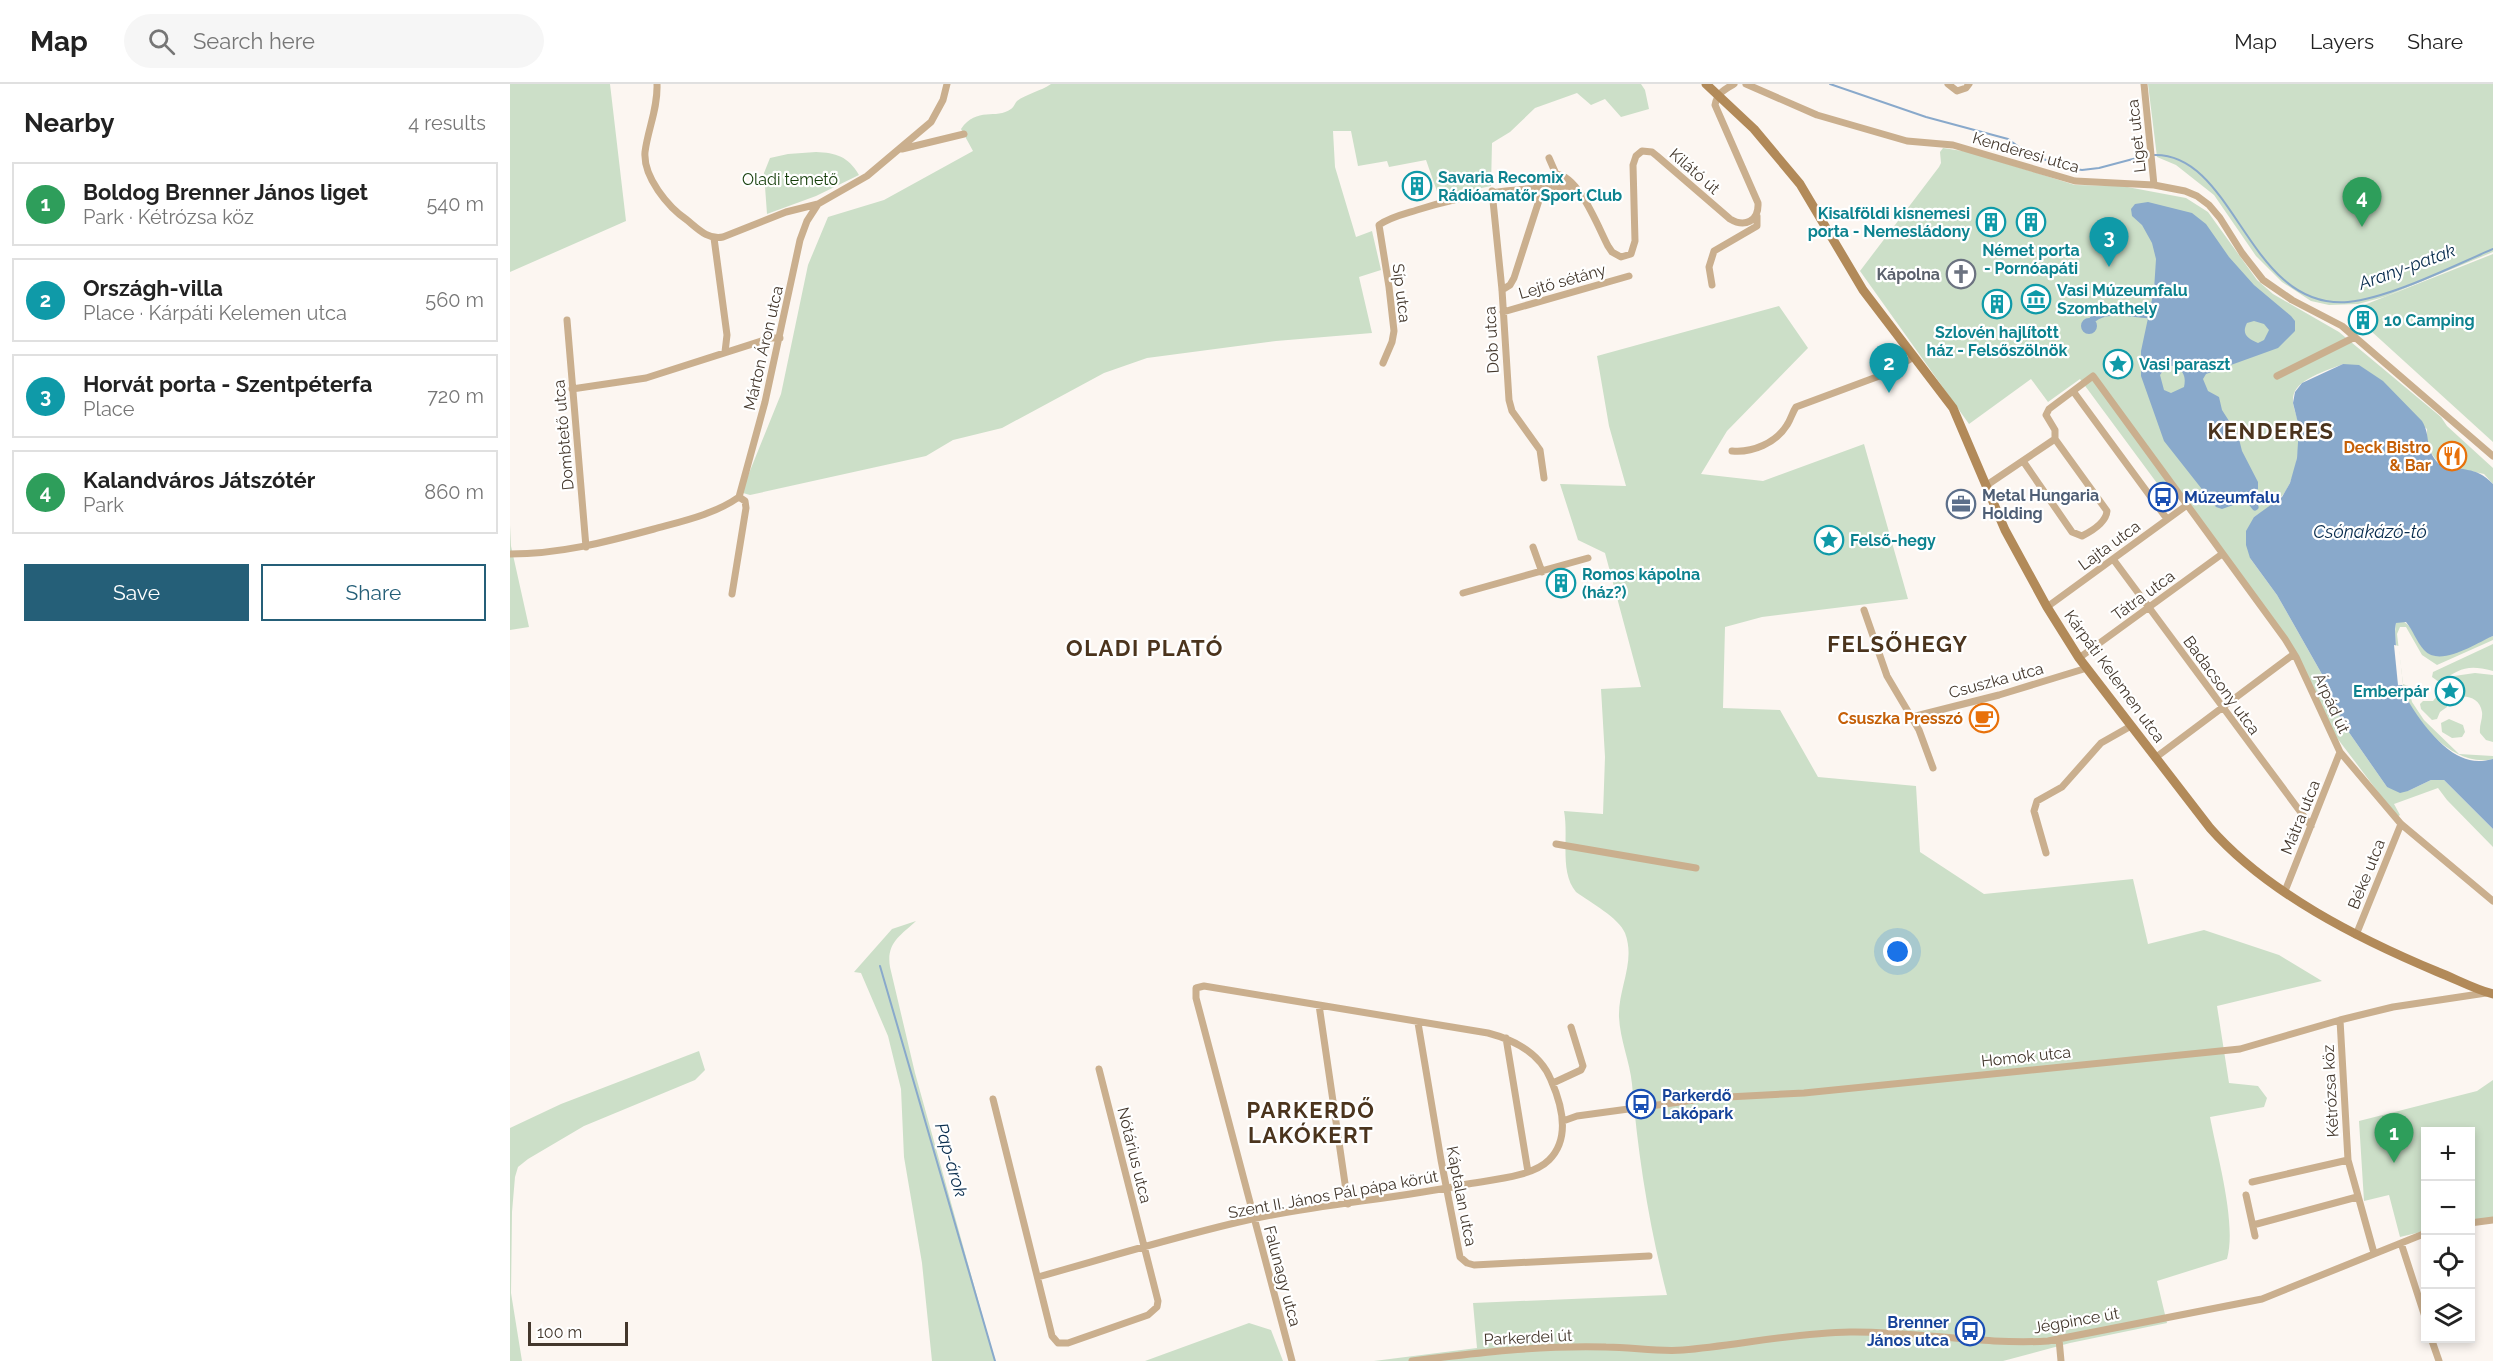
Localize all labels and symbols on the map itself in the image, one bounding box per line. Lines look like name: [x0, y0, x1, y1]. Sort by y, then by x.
street label: Liget utca: [2123, 98, 2150, 174]
street label: Kenderesi utca: [1970, 128, 2081, 177]
street label: Kilátó út: [1666, 144, 1724, 199]
place label: Savaria Recomix Rádióamatőr Sport Club: [1438, 168, 1622, 205]
park label: Oladi temető: [742, 170, 838, 189]
building icon: Savaria Recomix Rádióamatőr Sport Club: [1401, 170, 1433, 202]
pin: 4: [2342, 178, 2382, 227]
place label: Kisalföldi kisnemesi porta - Nemesládony: [1808, 204, 1970, 241]
building icon: Kisalföldi kisnemesi porta - Nemesládony: [1975, 206, 2007, 238]
building icon: Német porta - Pornóapáti: [2015, 206, 2047, 238]
pin: 3: [2090, 218, 2128, 267]
water label: Arany-patak: [2354, 239, 2459, 294]
place label: Német porta - Pornóapáti: [1982, 241, 2080, 278]
church icon: Kápolna: [1945, 258, 1977, 290]
street label: Lejtő sétány: [1516, 260, 1608, 303]
street label: Síp utca: [1388, 262, 1415, 324]
place label: Kápolna: [1876, 265, 1940, 284]
place label: Vasi Múzeumfalu Szombathely: [2057, 281, 2188, 318]
museum icon: Vasi Múzeumfalu Szombathely: [2020, 283, 2052, 315]
street label: Márton Áron utca: [739, 284, 787, 412]
building icon: Szlovén hajlított ház - Felsőszölnök: [1981, 288, 2013, 320]
building icon: 10 Camping: [2347, 304, 2379, 336]
street label: Dob utca: [1480, 306, 1503, 374]
place label: 10 Camping: [2384, 311, 2475, 330]
place label: Szlovén hajlított ház - Felsőszölnök: [1927, 323, 2067, 360]
pin: 2: [1870, 344, 1908, 393]
place icon: Vasi paraszt: [2102, 348, 2134, 380]
place label: Vasi paraszt: [2139, 355, 2231, 374]
street label: Dombtető utca: [549, 379, 578, 491]
district label: KENDERES: [2207, 418, 2335, 444]
place label: Deck Bistro & Bar: [2343, 438, 2431, 475]
restaurant icon: Deck Bistro & Bar: [2436, 440, 2468, 472]
bus stop icon: Múzeumfalu: [2147, 481, 2179, 513]
place label: Metal Hungaria Holding: [1982, 486, 2099, 523]
office icon: Metal Hungaria Holding: [1945, 488, 1977, 520]
place label: Múzeumfalu: [2184, 488, 2280, 507]
street label: Lajta utca: [2075, 517, 2144, 574]
water label: Csónakázó-tó: [2313, 521, 2427, 542]
place icon: Felső-hegy: [1813, 524, 1845, 556]
place label: Felső-hegy: [1850, 531, 1936, 550]
place label: Romos kápolna (ház?): [1582, 565, 1700, 602]
street label: Tátra utca: [2108, 566, 2178, 624]
building icon: Romos kápolna (ház?): [1545, 567, 1577, 599]
street label: Kárpáti Kelemen utca: [2060, 606, 2169, 746]
district label: FELSŐHEGY: [1827, 631, 1969, 657]
street label: Badacsony utca: [2179, 632, 2264, 739]
district label: OLADI PLATÓ: [1066, 635, 1224, 661]
street label: Csuszka utca: [1947, 659, 2046, 702]
street label: Árpád út: [2309, 670, 2355, 737]
place icon: Emberpár: [2434, 675, 2466, 707]
place label: Emberpár: [2353, 682, 2429, 701]
cafe icon: Csuszka Presszó: [1968, 702, 2000, 734]
place label: Csuszka Presszó: [1838, 709, 1963, 728]
street label: Mátra utca: [2277, 777, 2324, 857]
street label: Béke utca: [2344, 836, 2389, 912]
your location: [1883, 937, 1912, 966]
street label: Homok utca: [1980, 1042, 2072, 1071]
street label: Kétrózsa köz: [2319, 1044, 2342, 1138]
place label: Parkerdő Lakópark: [1662, 1086, 1733, 1123]
bus stop icon: Parkerdő Lakópark: [1625, 1088, 1657, 1120]
district label: PARKERDŐ LAKÓKERT: [1247, 1097, 1375, 1148]
street label: Nótárius utca: [1113, 1105, 1156, 1205]
pin: 1: [2374, 1114, 2414, 1163]
water label: Pap-árok: [931, 1120, 972, 1200]
street label: Káptalan utca: [1442, 1144, 1481, 1248]
street label: Szent II. János Pál pápa körút: [1227, 1167, 1440, 1222]
street label: Falunagy utca: [1260, 1224, 1305, 1329]
street label: Jégpince út: [2032, 1304, 2121, 1337]
place label: Brenner János utca: [1867, 1313, 1949, 1350]
bus stop icon: Brenner János utca: [1954, 1315, 1986, 1347]
scale bar: [528, 1319, 628, 1346]
street label: Parkerdei út: [1483, 1326, 1574, 1349]

